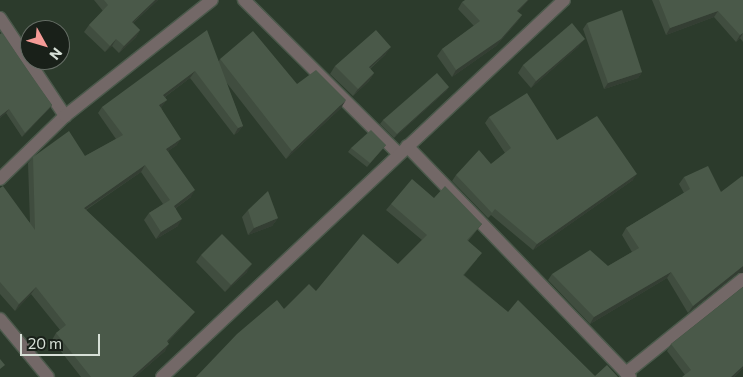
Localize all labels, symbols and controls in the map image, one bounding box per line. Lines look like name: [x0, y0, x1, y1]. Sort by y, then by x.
north arrow: [20, 20, 70, 70]
text: N: [46, 45, 66, 64]
scale bar: [22, 324, 102, 356]
text: 20 m: [28, 334, 62, 352]

